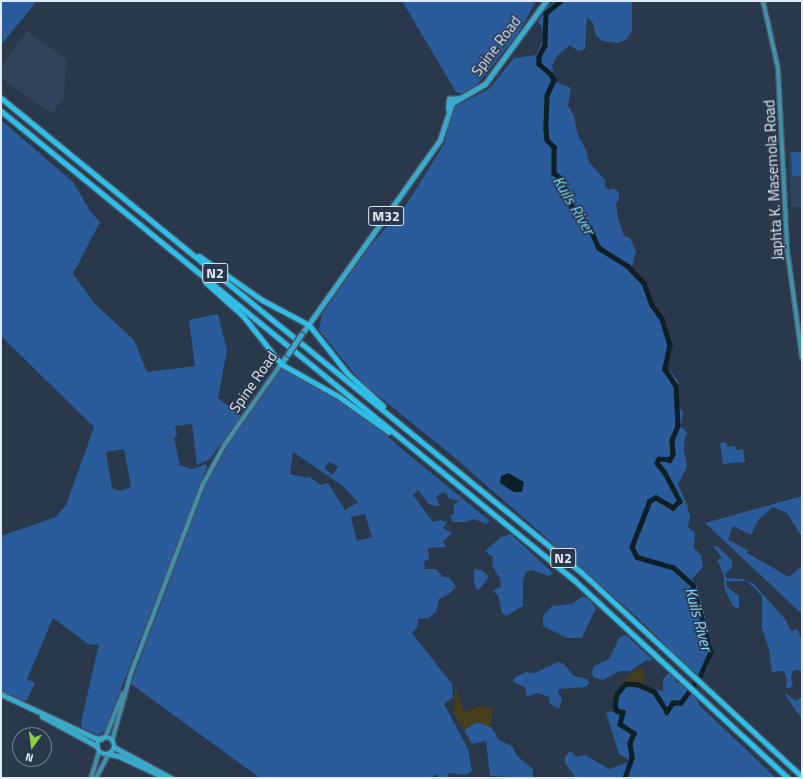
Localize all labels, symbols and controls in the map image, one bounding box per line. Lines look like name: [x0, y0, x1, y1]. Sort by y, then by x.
street label: Spine Road: [468, 12, 524, 80]
street label: Japhta K. Masemola Road: [760, 99, 786, 261]
water label: Kuils River: [549, 172, 599, 238]
road number: M32: [368, 204, 404, 228]
road number: N2: [202, 261, 228, 285]
street label: Spine Road: [225, 348, 281, 416]
road number: N2: [550, 546, 576, 570]
water label: Kuils River: [681, 585, 717, 653]
north arrow: [12, 727, 52, 767]
text: N: [24, 749, 35, 766]

